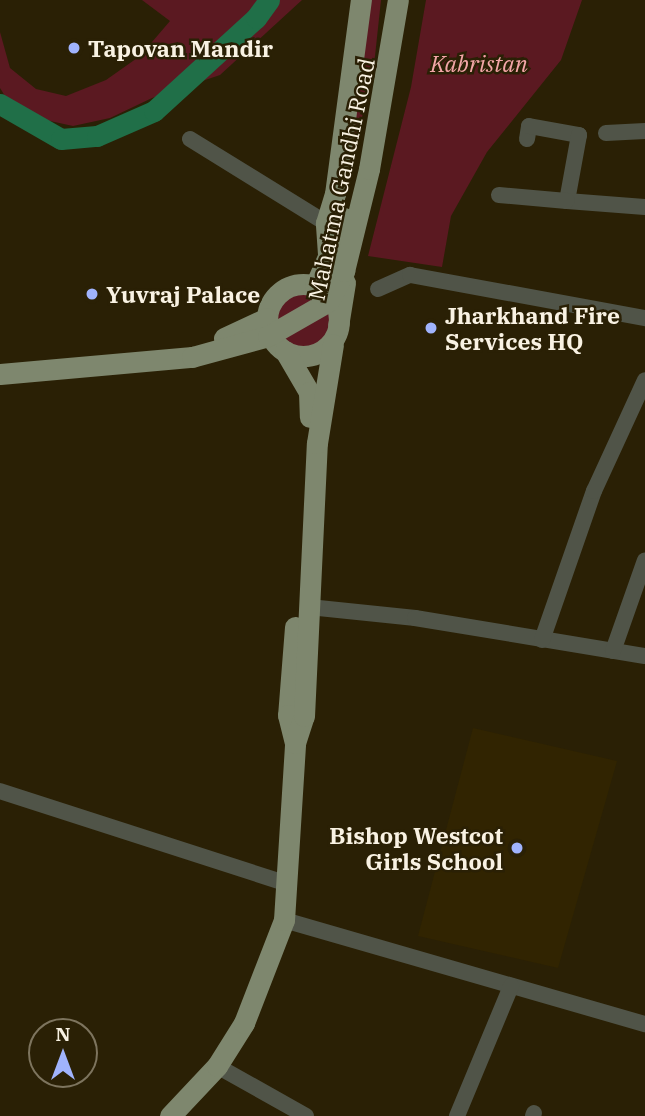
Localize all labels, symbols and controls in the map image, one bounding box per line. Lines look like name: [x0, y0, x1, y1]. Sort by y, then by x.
place label: Tapovan Mandir: [88, 34, 273, 62]
marker: Tapovan Mandir: [66, 40, 82, 56]
park label: Kabristan: [430, 49, 528, 77]
street label: Mahatma Gandhi Road: [302, 55, 380, 303]
place label: Yuvraj Palace: [106, 280, 260, 308]
marker: Yuvraj Palace: [84, 286, 100, 302]
place label: Jharkhand Fire Services HQ: [445, 301, 620, 355]
marker: Jharkhand Fire Services HQ: [423, 320, 439, 336]
place label: Bishop Westcot Girls School: [329, 821, 503, 875]
marker: Bishop Westcot Girls School: [509, 840, 525, 856]
north arrow: [28, 1018, 98, 1088]
text: N: [55, 1022, 71, 1046]

